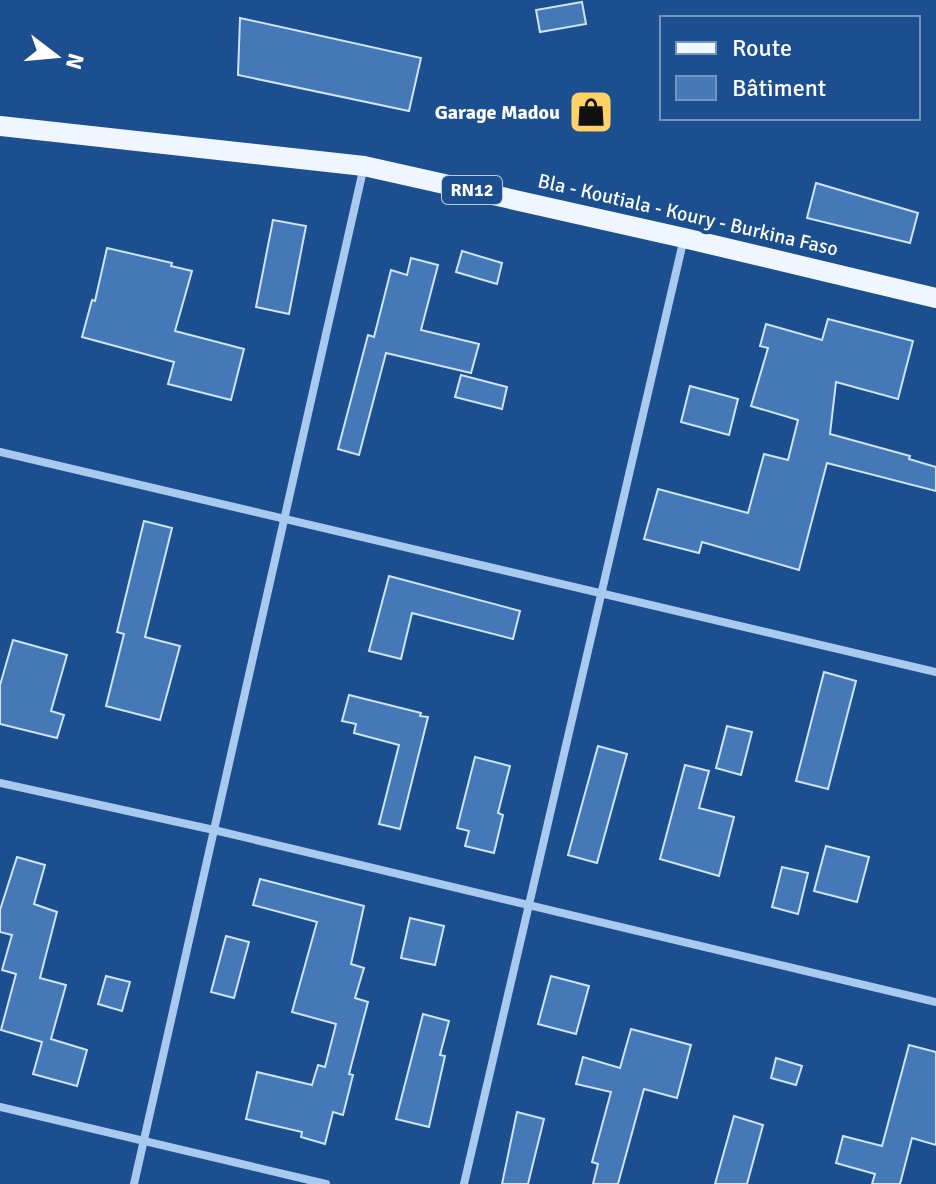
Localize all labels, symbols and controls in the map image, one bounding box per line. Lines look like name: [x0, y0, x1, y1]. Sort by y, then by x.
north arrow: [16, 16, 96, 96]
legend: [660, 16, 920, 120]
text: Route: [732, 33, 792, 63]
text: N: [60, 50, 90, 72]
text: Bâtiment: [732, 73, 826, 103]
shop icon: Garage Madou: [567, 88, 615, 136]
place label: Garage Madou: [435, 100, 560, 125]
street label: Bla - Koutiala - Koury - Burkina Faso: [535, 168, 841, 262]
road number: RN12: [442, 176, 502, 204]

